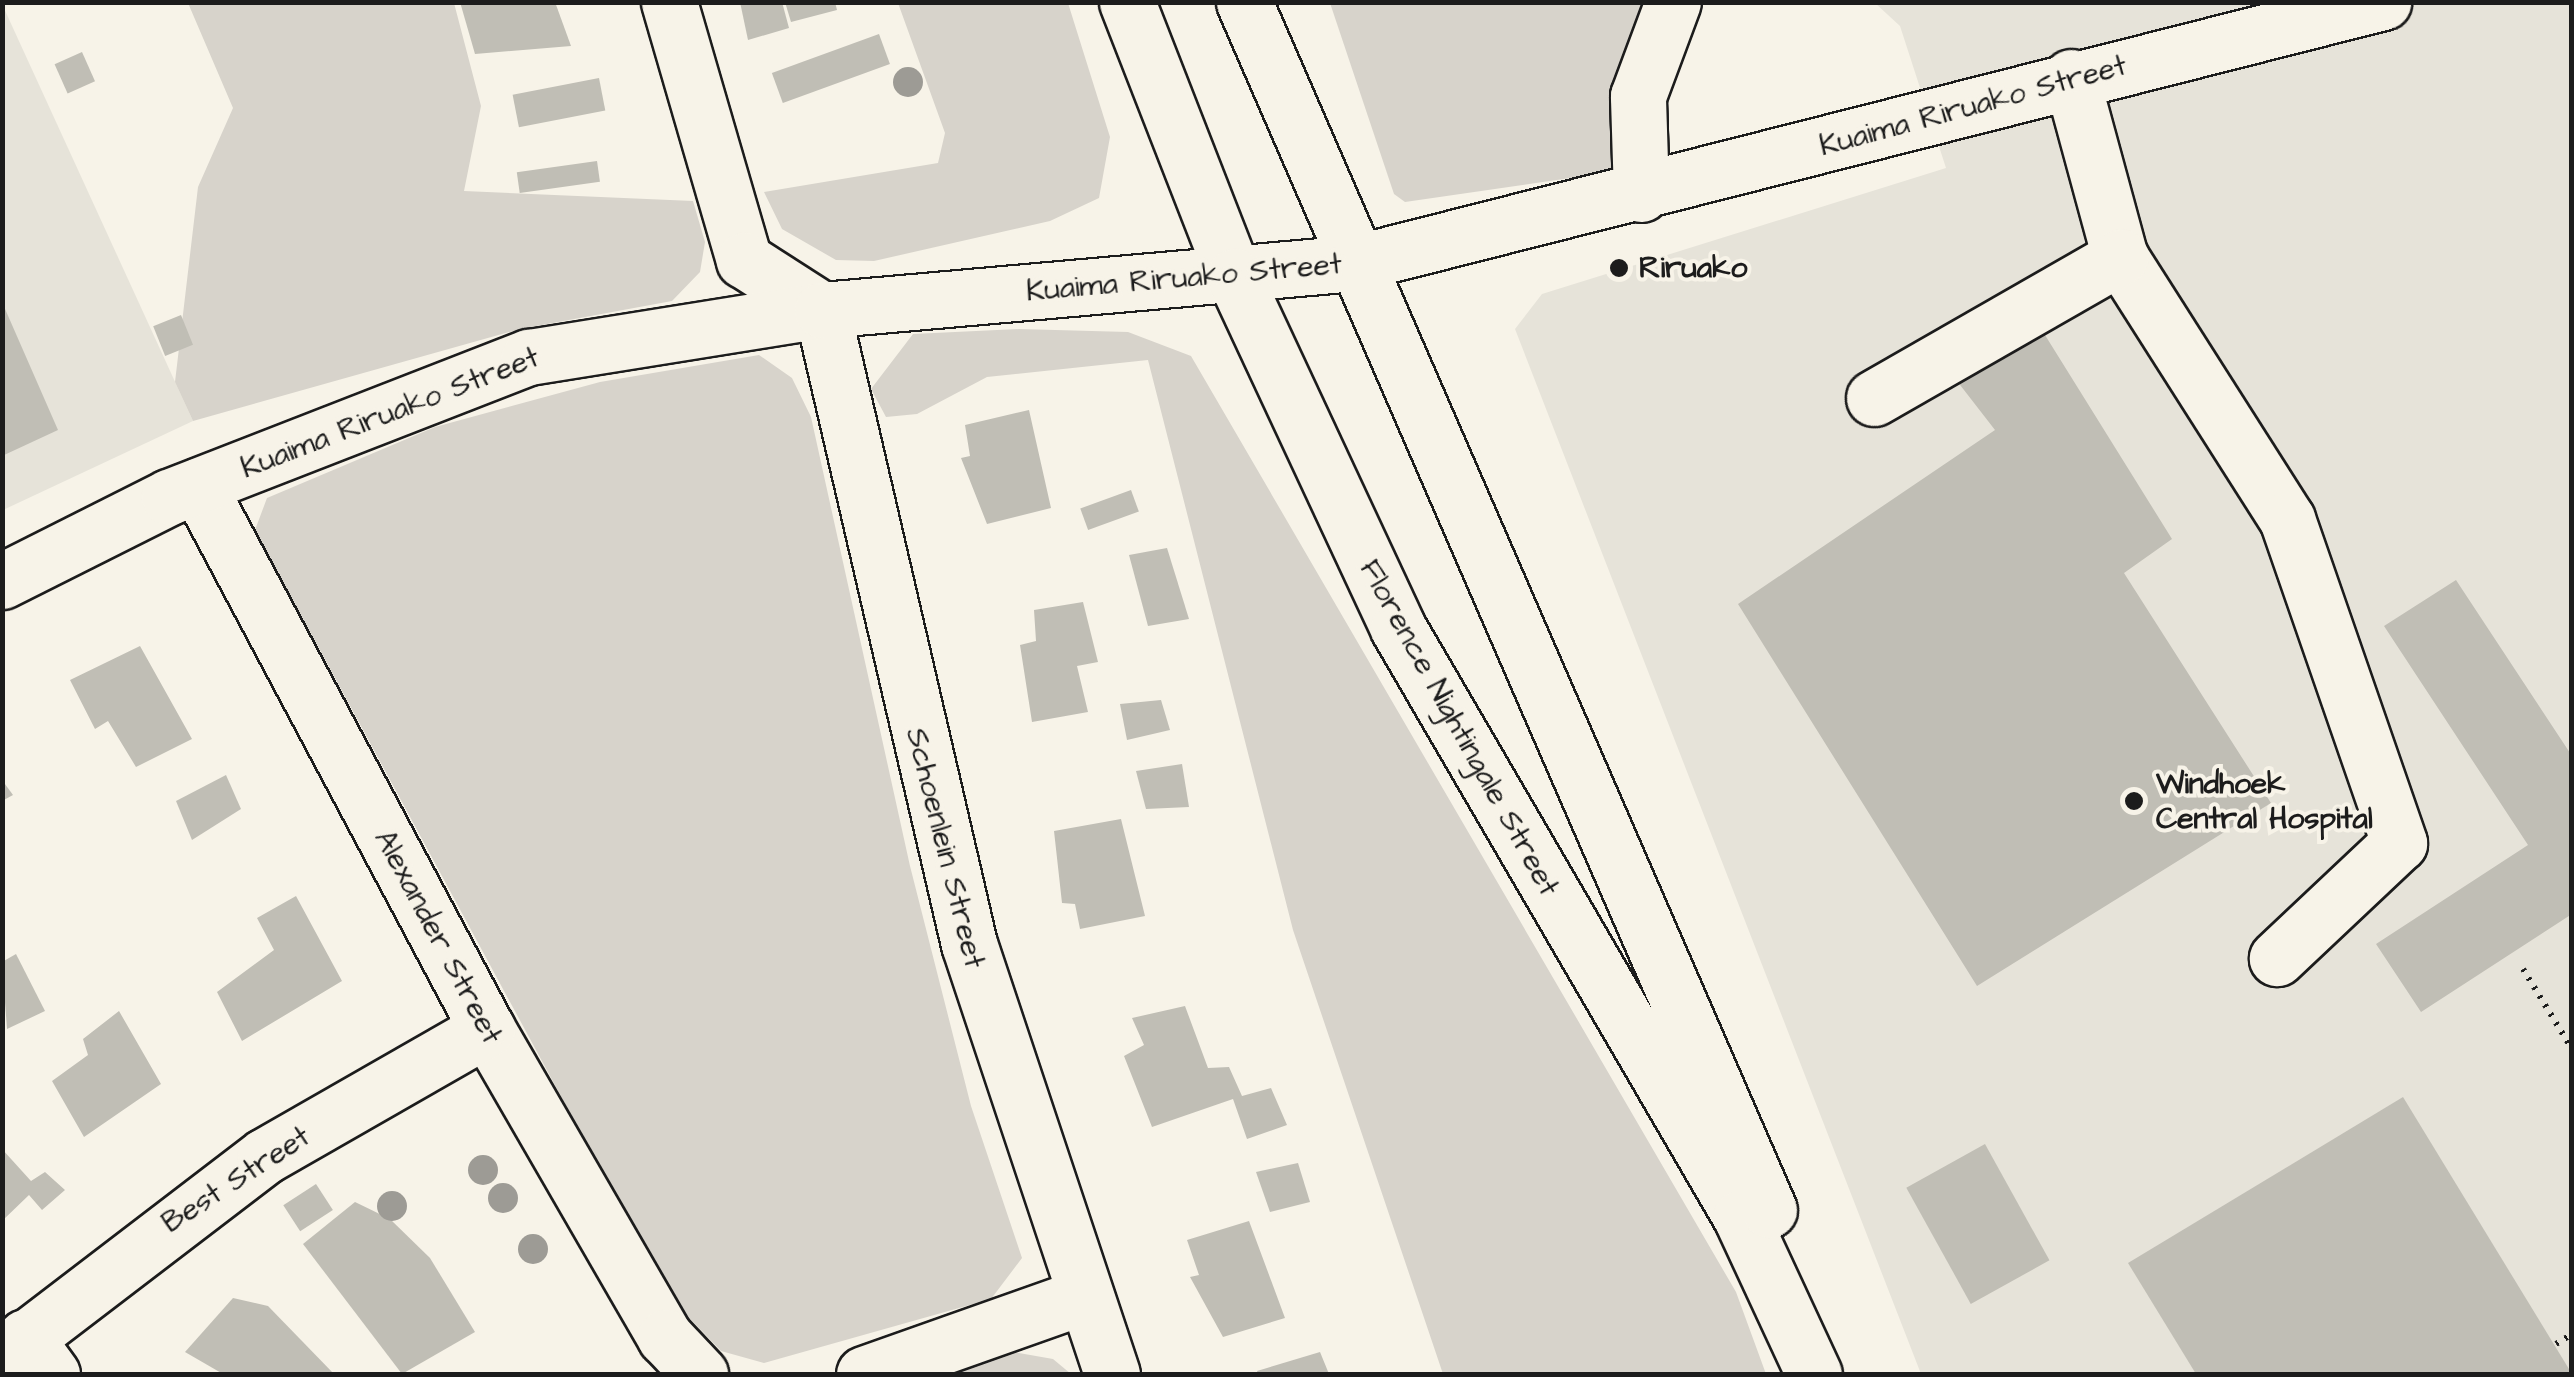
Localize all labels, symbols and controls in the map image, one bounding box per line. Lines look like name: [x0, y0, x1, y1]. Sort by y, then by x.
street label: Kuaima Riruako Street: [1815, 48, 2131, 164]
street label: Kuaima Riruako Street: [1025, 246, 1343, 310]
place label: Riruako: [1639, 250, 1747, 286]
marker: Riruako: [1608, 257, 1630, 279]
street label: Kuaima Riruako Street: [236, 339, 544, 487]
street label: Florence Nightingale Street: [1351, 554, 1567, 902]
street label: Schoenlein Street: [898, 724, 992, 972]
place label: Windhoek Central Hospital: [2156, 766, 2373, 836]
marker: Windhoek Central Hospital: [2121, 788, 2147, 814]
street label: Alexander Street: [366, 824, 510, 1050]
street label: Best Street: [155, 1119, 317, 1241]

